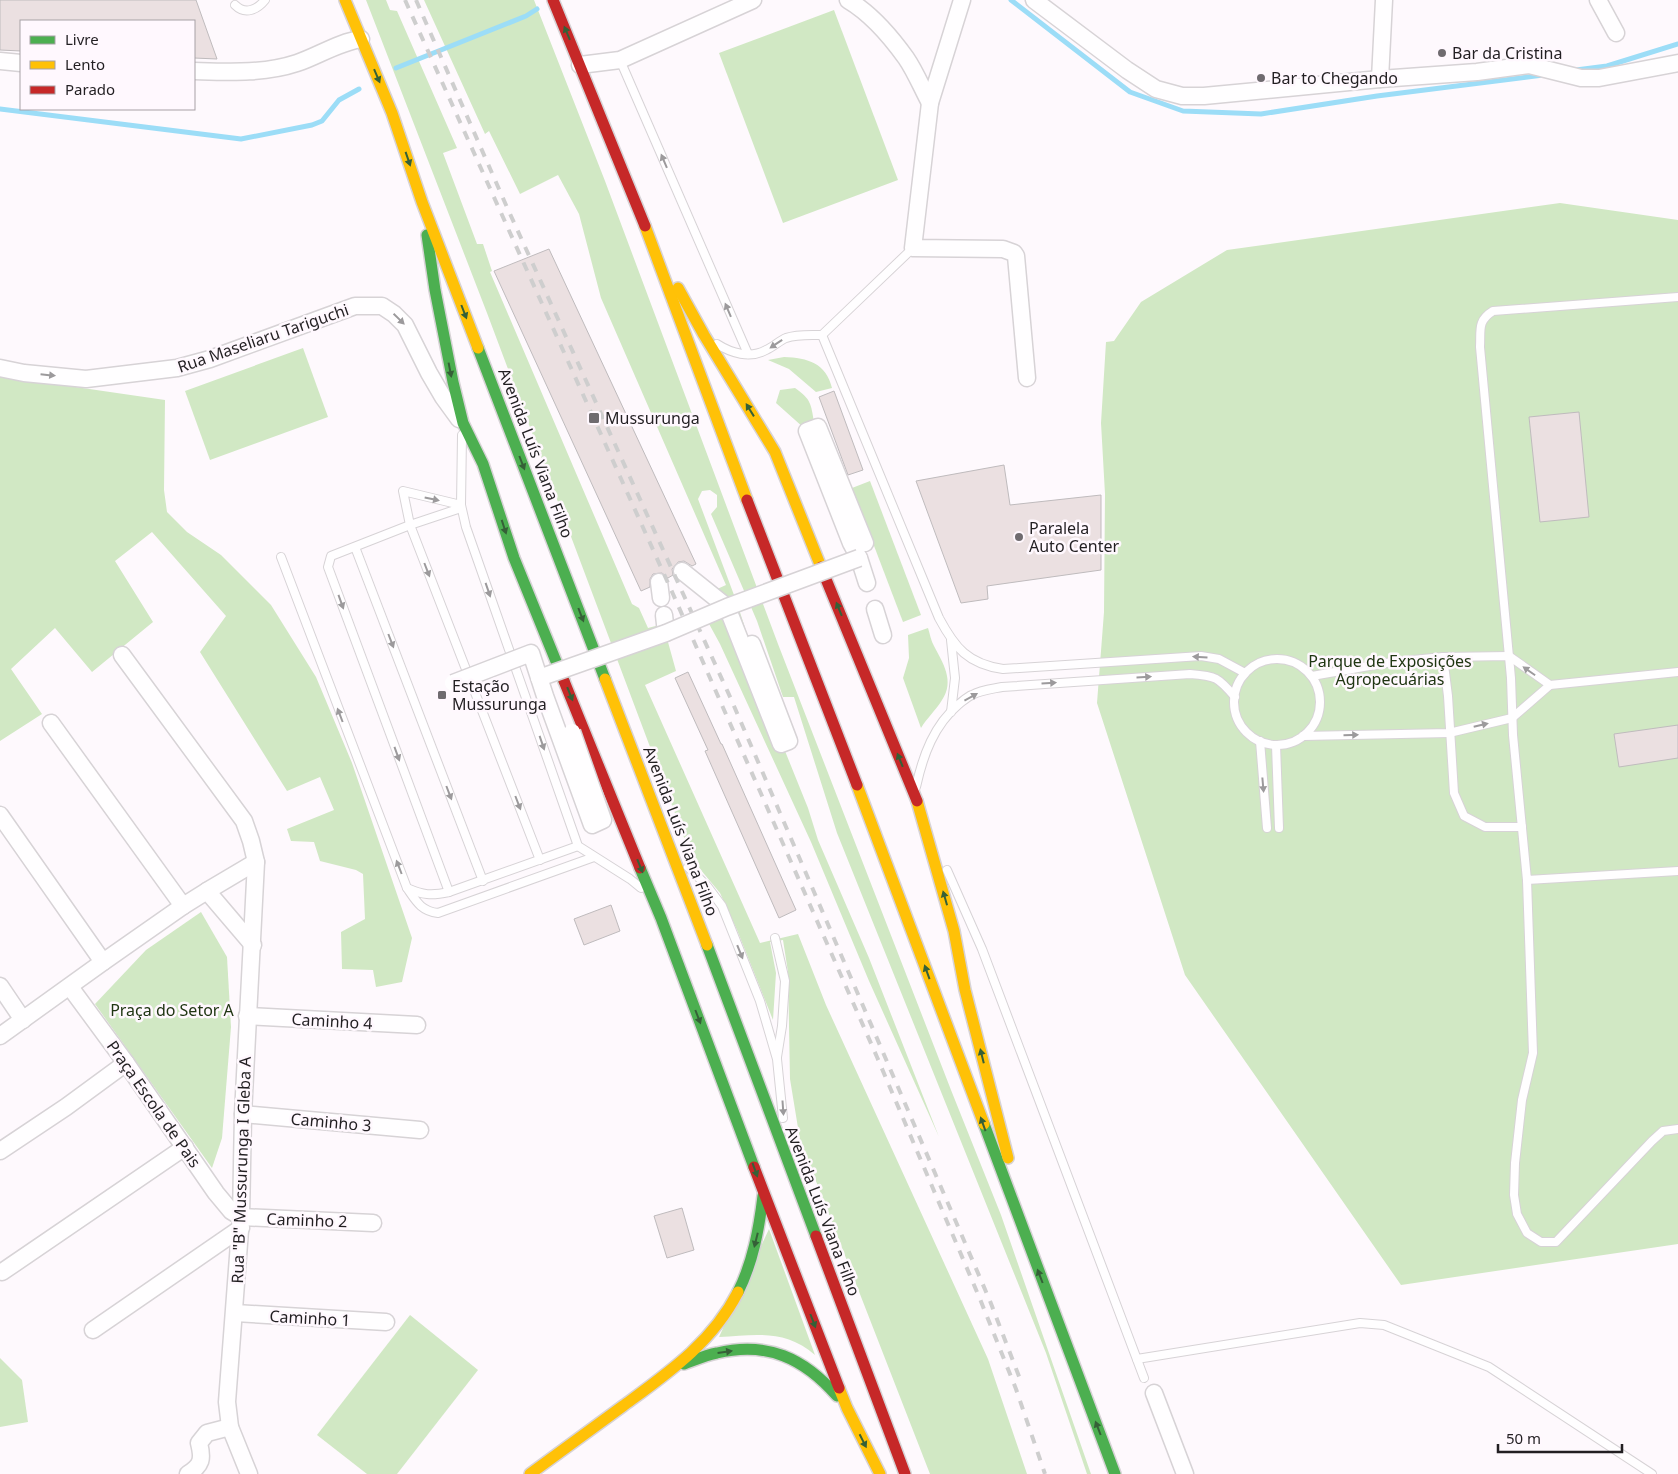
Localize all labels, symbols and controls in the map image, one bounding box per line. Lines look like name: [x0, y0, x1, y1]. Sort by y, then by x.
legend: [20, 20, 195, 110]
one-way arrow: [562, 25, 570, 40]
text: Livre: [65, 29, 99, 49]
place label: Bar da Cristina: [1452, 42, 1562, 64]
marker: Bar da Cristina: [1436, 47, 1448, 59]
text: Lento: [65, 54, 105, 74]
place label: Bar to Chegando: [1271, 67, 1398, 89]
one-way arrow: [373, 69, 381, 83]
marker: Bar to Chegando: [1255, 72, 1267, 84]
text: Parado: [65, 79, 115, 99]
one-way arrow: [404, 152, 412, 167]
one-way arrow: [659, 154, 667, 168]
street label: Rua Maseliaru Tariguchi: [174, 298, 352, 378]
one-way arrow: [724, 303, 732, 317]
one-way arrow: [461, 304, 468, 319]
one-way arrow: [393, 313, 405, 325]
one-way arrow: [769, 339, 782, 349]
one-way arrow: [447, 363, 455, 379]
street label: Avenida Luís Viana Filho: [493, 365, 579, 541]
one-way arrow: [40, 372, 56, 380]
one-way arrow: [745, 404, 754, 417]
place label: Mussurunga: [605, 407, 700, 429]
marker: Mussurunga: [587, 411, 601, 425]
one-way arrow: [519, 456, 527, 470]
one-way arrow: [424, 495, 440, 503]
place label: Paralela Auto Center: [1029, 517, 1120, 557]
one-way arrow: [501, 519, 508, 534]
marker: Paralela Auto Center: [1013, 531, 1025, 543]
one-way arrow: [423, 563, 431, 578]
one-way arrow: [485, 582, 492, 597]
one-way arrow: [337, 595, 345, 610]
one-way arrow: [835, 602, 842, 617]
one-way arrow: [577, 608, 585, 623]
one-way arrow: [387, 634, 395, 649]
park label: Parque de Exposições Agropecuárias: [1308, 650, 1472, 690]
one-way arrow: [1192, 652, 1208, 660]
one-way arrow: [1522, 666, 1536, 676]
one-way arrow: [1136, 672, 1152, 680]
place label: Estação Mussurunga: [452, 675, 547, 715]
one-way arrow: [1041, 679, 1057, 687]
one-way arrow: [566, 687, 574, 702]
marker: Estação Mussurunga: [436, 689, 448, 701]
one-way arrow: [965, 692, 978, 701]
one-way arrow: [336, 708, 344, 723]
one-way arrow: [1473, 721, 1488, 729]
one-way arrow: [1344, 731, 1360, 739]
one-way arrow: [538, 736, 546, 751]
street label: Avenida Luís Viana Filho: [638, 743, 724, 919]
one-way arrow: [394, 747, 402, 761]
one-way arrow: [896, 752, 904, 767]
one-way arrow: [1260, 777, 1268, 793]
one-way arrow: [445, 786, 453, 801]
one-way arrow: [515, 796, 522, 811]
one-way arrow: [395, 859, 403, 874]
one-way arrow: [636, 859, 644, 873]
one-way arrow: [940, 890, 948, 905]
one-way arrow: [736, 945, 744, 960]
one-way arrow: [923, 964, 931, 979]
park label: Praça do Setor A: [110, 999, 235, 1021]
street label: Caminho 4: [291, 1008, 373, 1034]
one-way arrow: [695, 1010, 703, 1025]
street label: Praça Escola de Pais: [102, 1036, 206, 1172]
one-way arrow: [978, 1048, 986, 1063]
street label: Rua "B" Mussurunga I Gleba A: [226, 1055, 256, 1284]
one-way arrow: [779, 1100, 787, 1116]
street label: Caminho 3: [290, 1108, 372, 1136]
one-way arrow: [979, 1116, 987, 1131]
street label: Avenida Luís Viana Filho: [780, 1123, 866, 1299]
one-way arrow: [751, 1163, 759, 1178]
street label: Caminho 2: [266, 1208, 348, 1232]
one-way arrow: [752, 1233, 760, 1248]
one-way arrow: [1036, 1269, 1043, 1284]
street label: Caminho 1: [269, 1305, 351, 1331]
one-way arrow: [810, 1314, 817, 1329]
one-way arrow: [718, 1348, 734, 1356]
one-way arrow: [1094, 1421, 1101, 1436]
scale bar: [1498, 1422, 1622, 1454]
text: 50 m: [1506, 1428, 1541, 1448]
one-way arrow: [859, 1434, 867, 1448]

